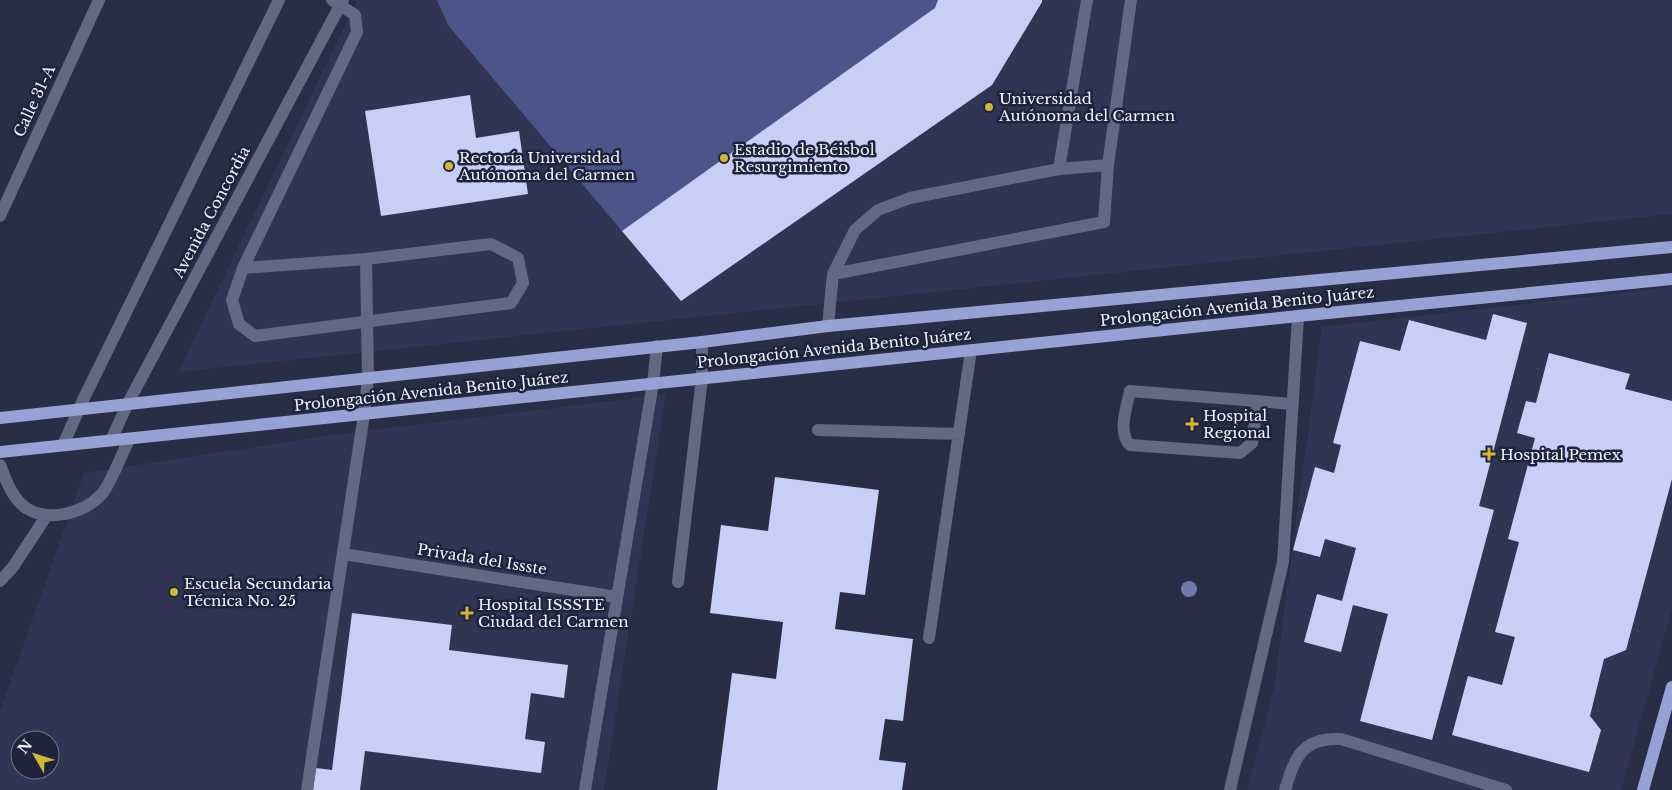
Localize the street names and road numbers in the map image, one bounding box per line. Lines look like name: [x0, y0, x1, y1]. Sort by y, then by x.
street label: Calle 31-A: [9, 62, 59, 140]
street label: Avenida Concordia: [168, 142, 254, 282]
street label: Prolongación Avenida Benito Juárez: [1099, 282, 1375, 330]
street label: Prolongación Avenida Benito Juárez: [696, 324, 972, 372]
street label: Prolongación Avenida Benito Juárez: [293, 367, 569, 415]
street label: Privada del Issste: [416, 539, 548, 579]

